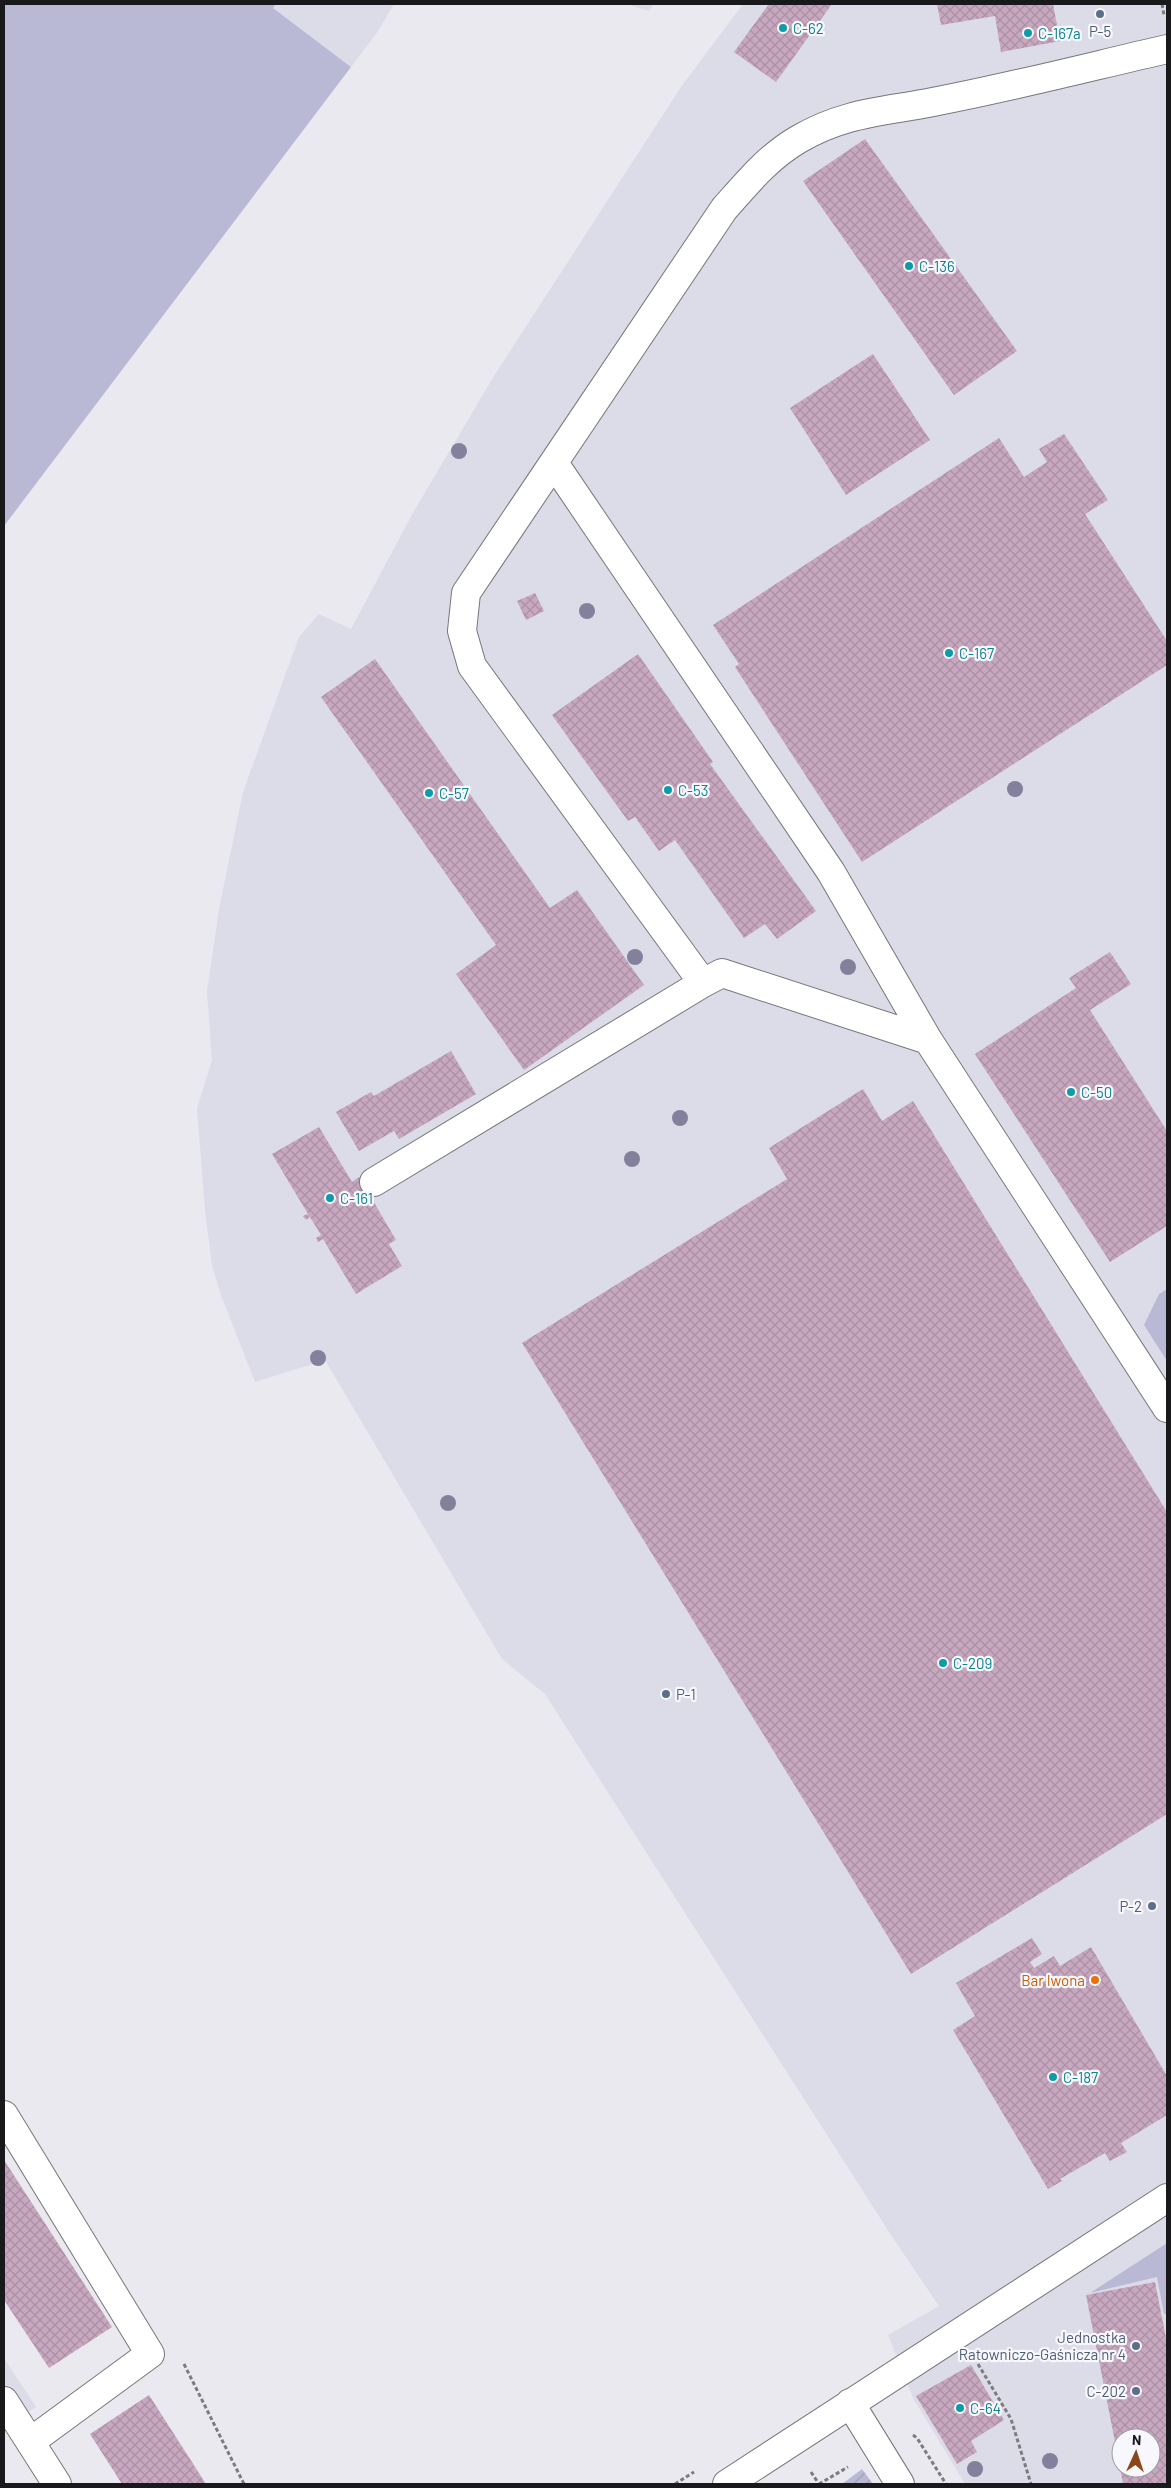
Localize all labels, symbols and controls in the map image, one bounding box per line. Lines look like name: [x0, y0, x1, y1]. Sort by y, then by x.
marker: P-5: [1094, 8, 1106, 20]
place label: C-62: [793, 19, 824, 37]
marker: C-62: [777, 22, 789, 34]
place label: P-5: [1089, 22, 1111, 40]
place label: C-167a: [1038, 24, 1081, 42]
marker: C-167a: [1022, 27, 1034, 39]
place label: C-136: [919, 257, 955, 275]
marker: C-136: [903, 260, 915, 272]
place label: C-167: [959, 644, 994, 662]
marker: C-167: [943, 647, 955, 659]
place label: C-53: [678, 781, 708, 799]
place label: C-57: [439, 784, 469, 802]
marker: C-53: [662, 784, 674, 796]
marker: C-57: [423, 787, 435, 799]
place label: C-50: [1081, 1083, 1112, 1101]
marker: C-50: [1065, 1086, 1077, 1098]
place label: C-161: [340, 1189, 373, 1207]
marker: C-161: [324, 1192, 336, 1204]
place label: C-209: [953, 1654, 992, 1672]
marker: C-209: [937, 1657, 949, 1669]
place label: P-1: [676, 1685, 696, 1703]
marker: P-1: [660, 1688, 672, 1700]
place label: P-2: [1119, 1897, 1142, 1915]
marker: P-2: [1146, 1900, 1158, 1912]
place label: Bar Iwona: [1021, 1971, 1085, 1989]
marker: Bar Iwona: [1089, 1974, 1101, 1986]
place label: C-187: [1063, 2068, 1098, 2086]
marker: C-187: [1047, 2071, 1059, 2083]
place label: Jednostka Ratowniczo-Gaśnicza nr 4: [959, 2328, 1126, 2363]
marker: Jednostka Ratowniczo-Gaśnicza nr 4: [1130, 2340, 1142, 2352]
place label: C-202: [1086, 2382, 1126, 2400]
marker: C-202: [1130, 2385, 1142, 2397]
place label: C-64: [970, 2399, 1001, 2417]
marker: C-64: [954, 2402, 966, 2414]
north arrow: [1111, 2428, 1161, 2478]
text: N: [1132, 2431, 1142, 2448]

